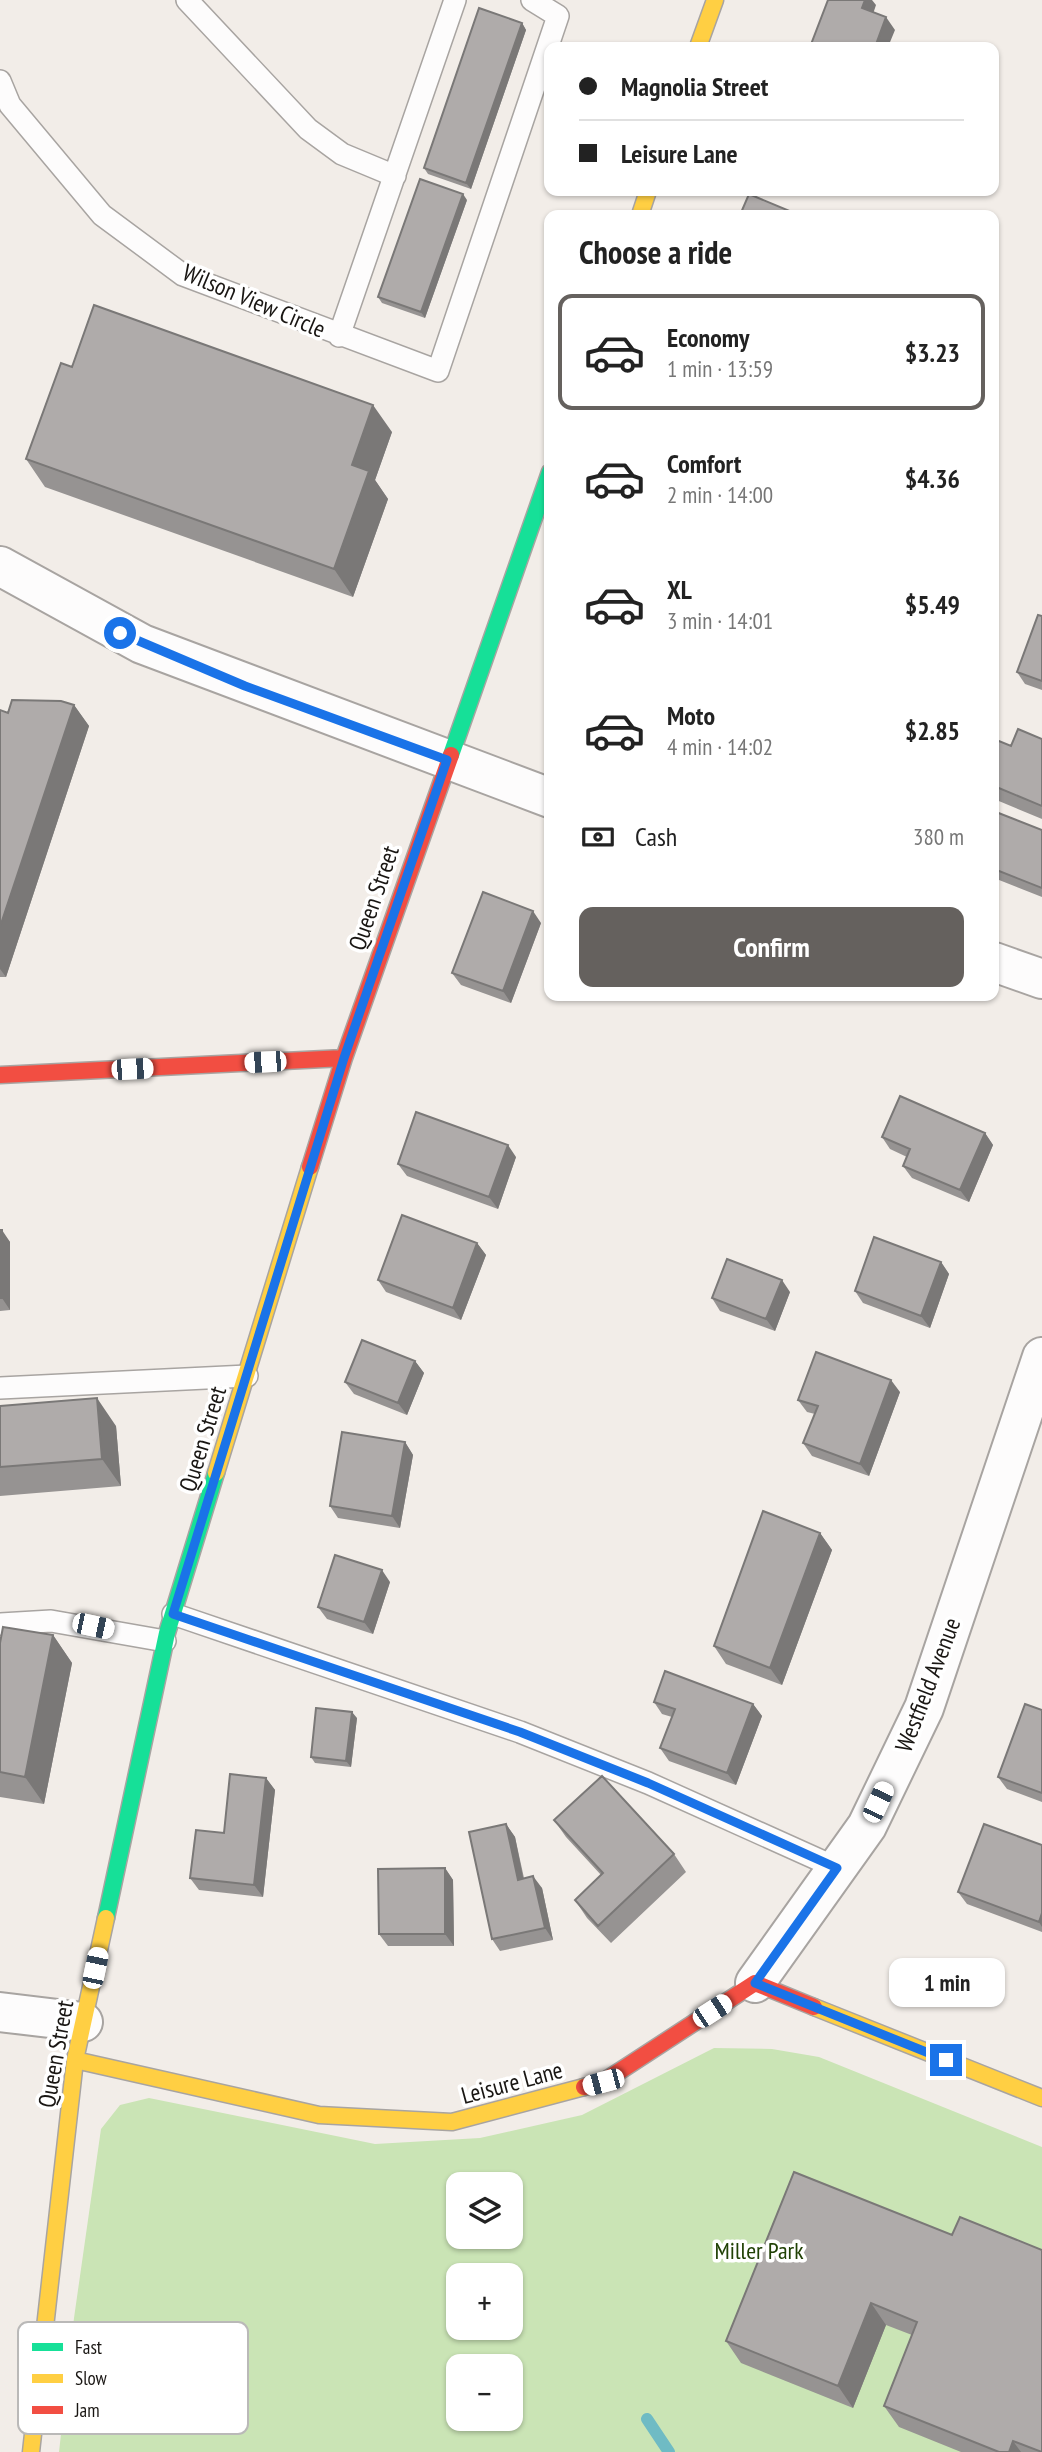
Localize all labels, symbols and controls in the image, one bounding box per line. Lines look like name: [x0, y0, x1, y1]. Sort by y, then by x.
text: Magnolia Street: [621, 70, 768, 103]
text: Leisure Lane: [621, 137, 738, 170]
text: Choose a ride: [579, 231, 732, 273]
street label: Wilson View Circle: [178, 257, 330, 345]
icon: car: [583, 321, 646, 384]
text: Economy: [667, 321, 749, 354]
text: $3.23: [905, 336, 960, 369]
text: 1 min · 13:59: [667, 354, 773, 383]
icon: car: [583, 447, 646, 510]
text: Comfort: [667, 447, 741, 480]
text: $4.36: [905, 462, 960, 495]
text: 2 min · 14:00: [667, 480, 773, 509]
icon: car: [583, 573, 646, 636]
text: XL: [667, 573, 692, 606]
text: $5.49: [905, 588, 960, 621]
text: 3 min · 14:01: [667, 606, 773, 635]
route start: [104, 617, 136, 649]
icon: car: [583, 699, 646, 762]
text: Moto: [667, 699, 715, 732]
text: $2.85: [905, 714, 960, 747]
text: 4 min · 14:02: [667, 732, 773, 761]
icon: cash: [579, 818, 617, 856]
text: Cash: [635, 820, 677, 853]
text: 380 m: [913, 822, 964, 851]
street label: Queen Street: [341, 841, 406, 954]
button: Confirm: [579, 907, 964, 987]
car: [244, 1050, 287, 1074]
car: [111, 1057, 154, 1081]
street label: Queen Street: [172, 1382, 233, 1495]
car: [71, 1611, 116, 1641]
street label: Westfield Avenue: [888, 1613, 967, 1756]
car: [860, 1779, 897, 1825]
car: [81, 1945, 110, 1991]
callout: 1 min: [888, 1958, 1004, 2008]
text: 1 min: [924, 1968, 970, 1997]
car: [689, 1991, 736, 2031]
street label: Queen Street: [31, 1997, 80, 2110]
route end: [930, 2044, 962, 2076]
street label: Leisure Lane: [458, 2054, 566, 2111]
car: [580, 2066, 627, 2098]
map controls: [446, 2172, 523, 2431]
button: layers: [446, 2172, 523, 2249]
park label: Miller Park: [715, 2235, 804, 2266]
button: +: [446, 2263, 523, 2340]
legend: [18, 2322, 248, 2434]
text: Fast: [75, 2335, 103, 2359]
button: −: [446, 2354, 523, 2431]
text: Slow: [75, 2366, 108, 2390]
text: Jam: [74, 2398, 100, 2422]

